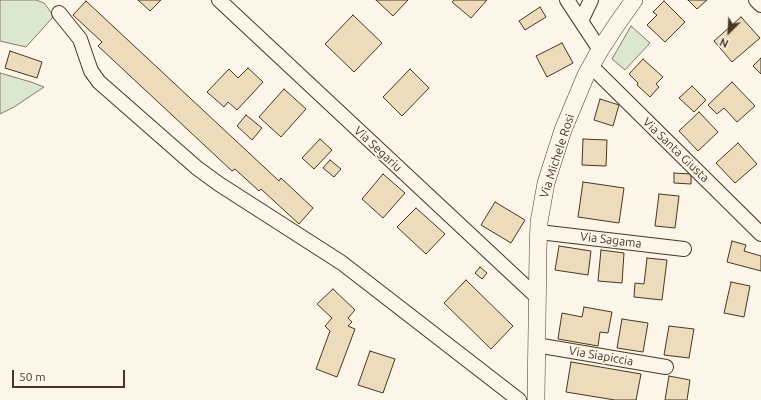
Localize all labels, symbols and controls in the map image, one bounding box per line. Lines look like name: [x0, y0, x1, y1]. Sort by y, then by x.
north arrow: [709, 12, 749, 52]
text: N: [718, 36, 730, 50]
street label: Via Michele Rosi: [537, 112, 577, 200]
street label: Via Santa Giusta: [640, 115, 712, 185]
street label: Via Segariu: [351, 123, 405, 175]
street label: Via Sagama: [579, 229, 643, 251]
street label: Via Siapiccia: [568, 343, 634, 369]
scale bar: [14, 362, 127, 388]
text: 50 m: [19, 370, 46, 383]

